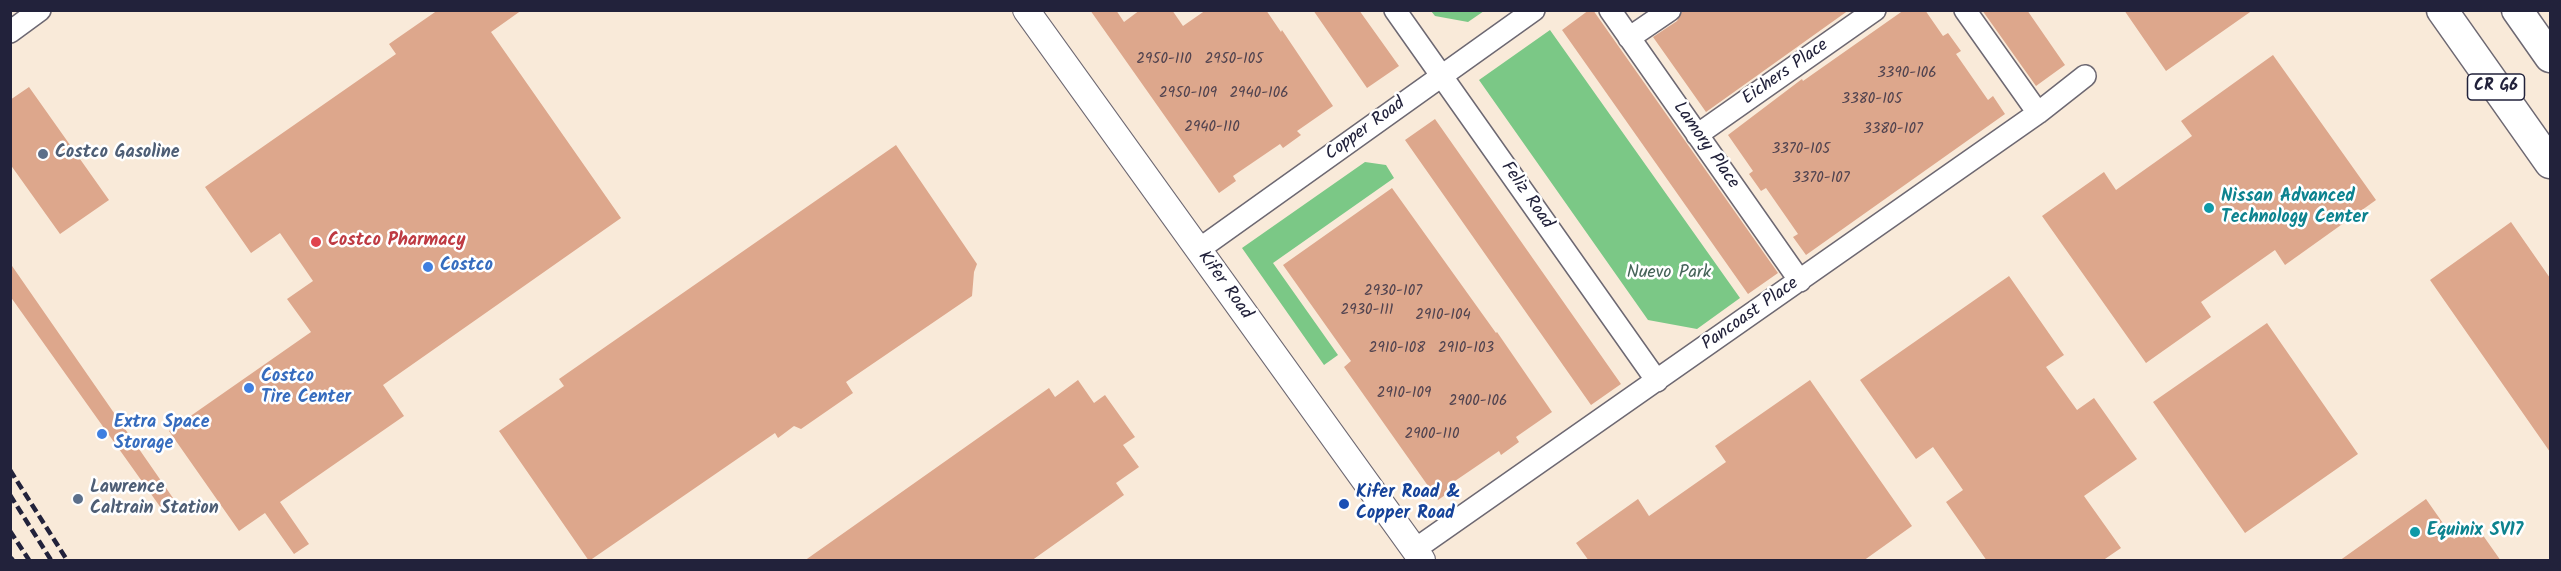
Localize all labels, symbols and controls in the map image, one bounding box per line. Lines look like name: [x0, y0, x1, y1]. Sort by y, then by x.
street label: Eichers Place: [1739, 35, 1833, 111]
house number: 2950-110: [1136, 51, 1192, 69]
house number: 2950-105: [1205, 51, 1263, 69]
house number: 3390-106: [1877, 65, 1937, 83]
road number: CR G6: [2468, 74, 2524, 100]
house number: 2950-109: [1159, 85, 1217, 103]
house number: 2940-106: [1229, 85, 1289, 103]
house number: 3380-105: [1842, 91, 1902, 109]
street label: Copper Road: [1322, 94, 1410, 166]
street label: Lamory Place: [1667, 98, 1743, 194]
house number: 2940-110: [1184, 119, 1240, 137]
house number: 3380-107: [1863, 121, 1923, 139]
house number: 3370-105: [1772, 141, 1830, 159]
place label: Costco Gasoline: [55, 143, 180, 165]
marker: Costco Gasoline: [36, 147, 50, 161]
street label: Feliz Road: [1495, 158, 1557, 234]
house number: 3370-107: [1792, 170, 1850, 188]
place label: Nissan Advanced Technology Center: [2221, 187, 2368, 230]
marker: Nissan Advanced Technology Center: [2202, 201, 2216, 215]
place label: Costco Pharmacy: [328, 231, 466, 253]
marker: Costco Pharmacy: [309, 235, 323, 249]
street label: Kifer Road: [1192, 248, 1256, 324]
place label: Costco: [440, 256, 493, 278]
marker: Costco: [421, 260, 435, 274]
park label: Nuevo Park: [1627, 263, 1711, 285]
street label: Pancoast Place: [1699, 274, 1803, 356]
house number: 2930-107: [1364, 283, 1422, 301]
house number: 2930-111: [1340, 302, 1394, 320]
house number: 2910-104: [1415, 307, 1471, 325]
house number: 2910-108: [1369, 340, 1425, 358]
house number: 2910-103: [1438, 340, 1494, 358]
place label: Costco Tire Center: [261, 367, 351, 410]
marker: Costco Tire Center: [242, 381, 256, 395]
house number: 2910-109: [1377, 385, 1431, 403]
house number: 2900-106: [1449, 393, 1507, 411]
place label: Extra Space Storage: [114, 413, 210, 456]
house number: 2900-110: [1405, 426, 1459, 444]
marker: Extra Space Storage: [95, 427, 109, 441]
place label: Lawrence Caltrain Station: [90, 478, 219, 520]
place label: Kifer Road & Copper Road: [1356, 483, 1461, 526]
marker: Lawrence Caltrain Station: [71, 492, 85, 506]
marker: Kifer Road & Copper Road: [1337, 497, 1351, 511]
place label: Equinix SV17: [2427, 521, 2523, 543]
marker: Equinix SV17: [2408, 525, 2422, 539]

